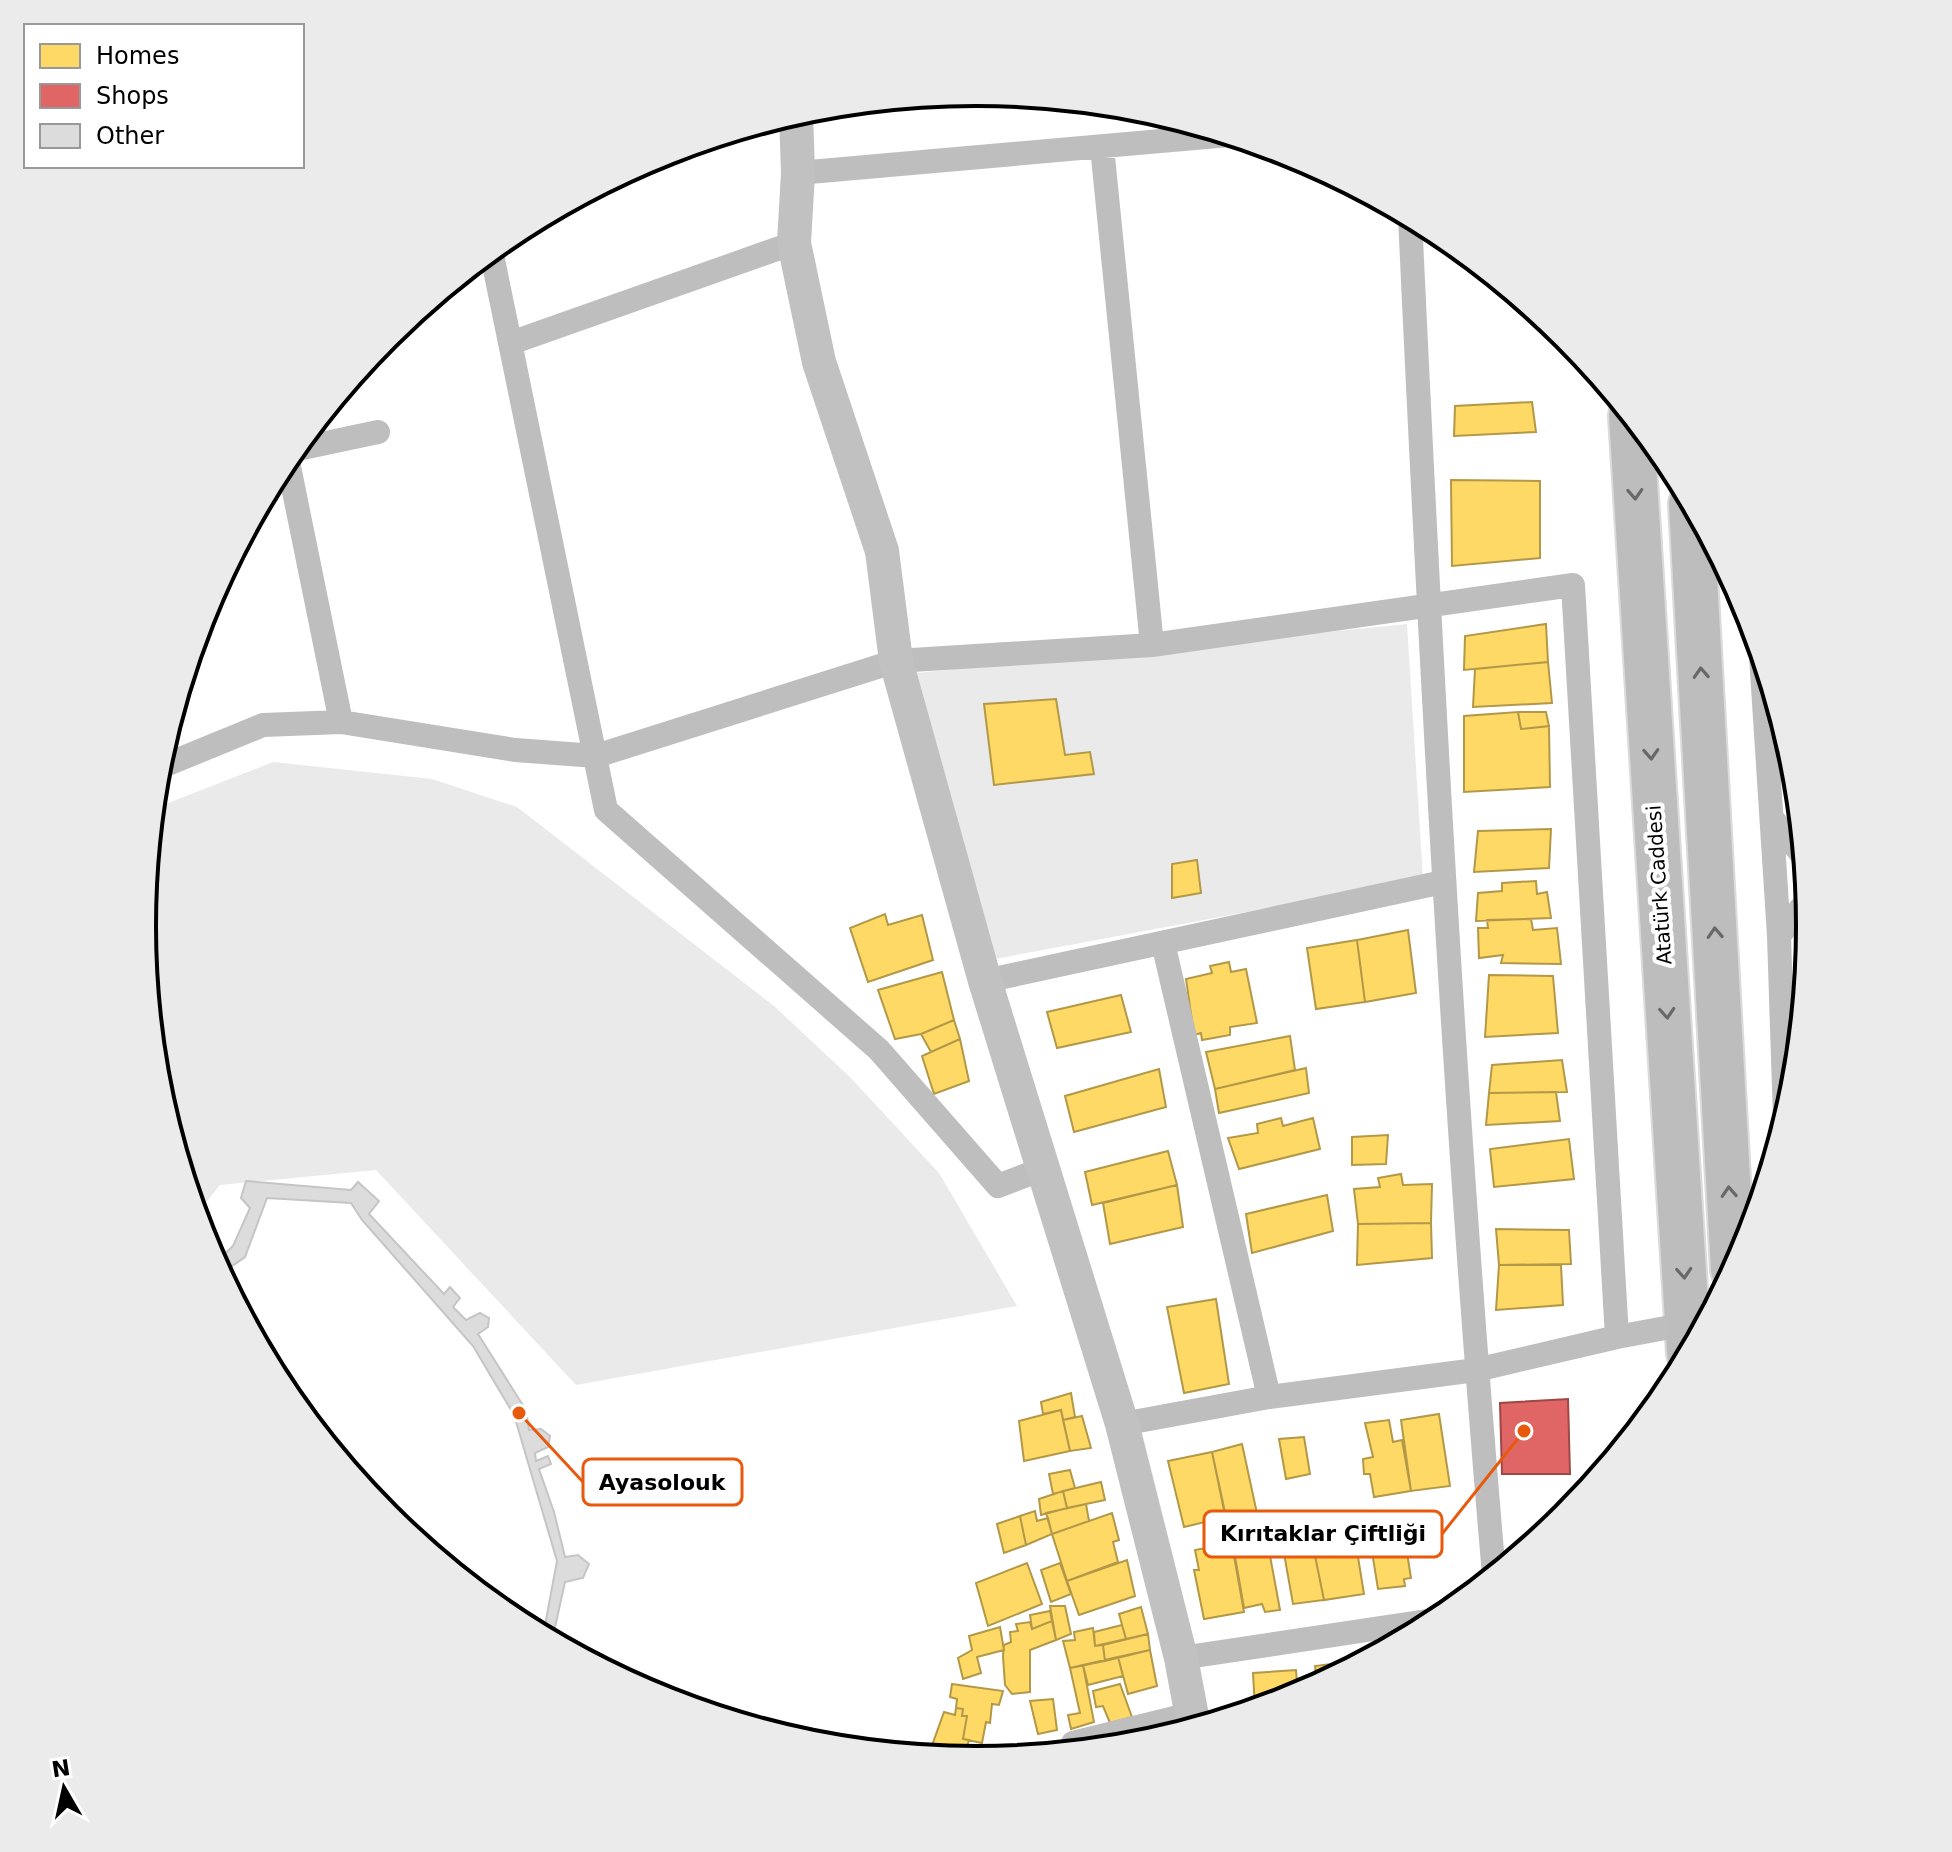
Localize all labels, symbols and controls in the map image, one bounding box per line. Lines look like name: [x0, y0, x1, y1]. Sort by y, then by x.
legend: [24, 24, 304, 168]
text: Homes: [96, 42, 179, 70]
text: Shops: [96, 82, 169, 110]
text: Other: [96, 122, 164, 150]
one-way arrow: [1627, 488, 1644, 501]
one-way arrow: [1692, 666, 1709, 679]
one-way arrow: [1642, 748, 1659, 761]
street label: Atatürk Caddesi: [1641, 804, 1677, 966]
one-way arrow: [1707, 926, 1724, 939]
one-way arrow: [1658, 1007, 1675, 1020]
one-way arrow: [1721, 1185, 1738, 1198]
one-way arrow: [1675, 1267, 1692, 1280]
callout: Ayasolouk: [583, 1459, 742, 1505]
text: Ayasolouk: [599, 1470, 727, 1495]
callout: Kırıtaklar Çiftliği: [1204, 1511, 1442, 1557]
text: Kırıtaklar Çiftliği: [1220, 1521, 1426, 1546]
north arrow: [24, 1748, 104, 1828]
text: N: [50, 1755, 72, 1783]

